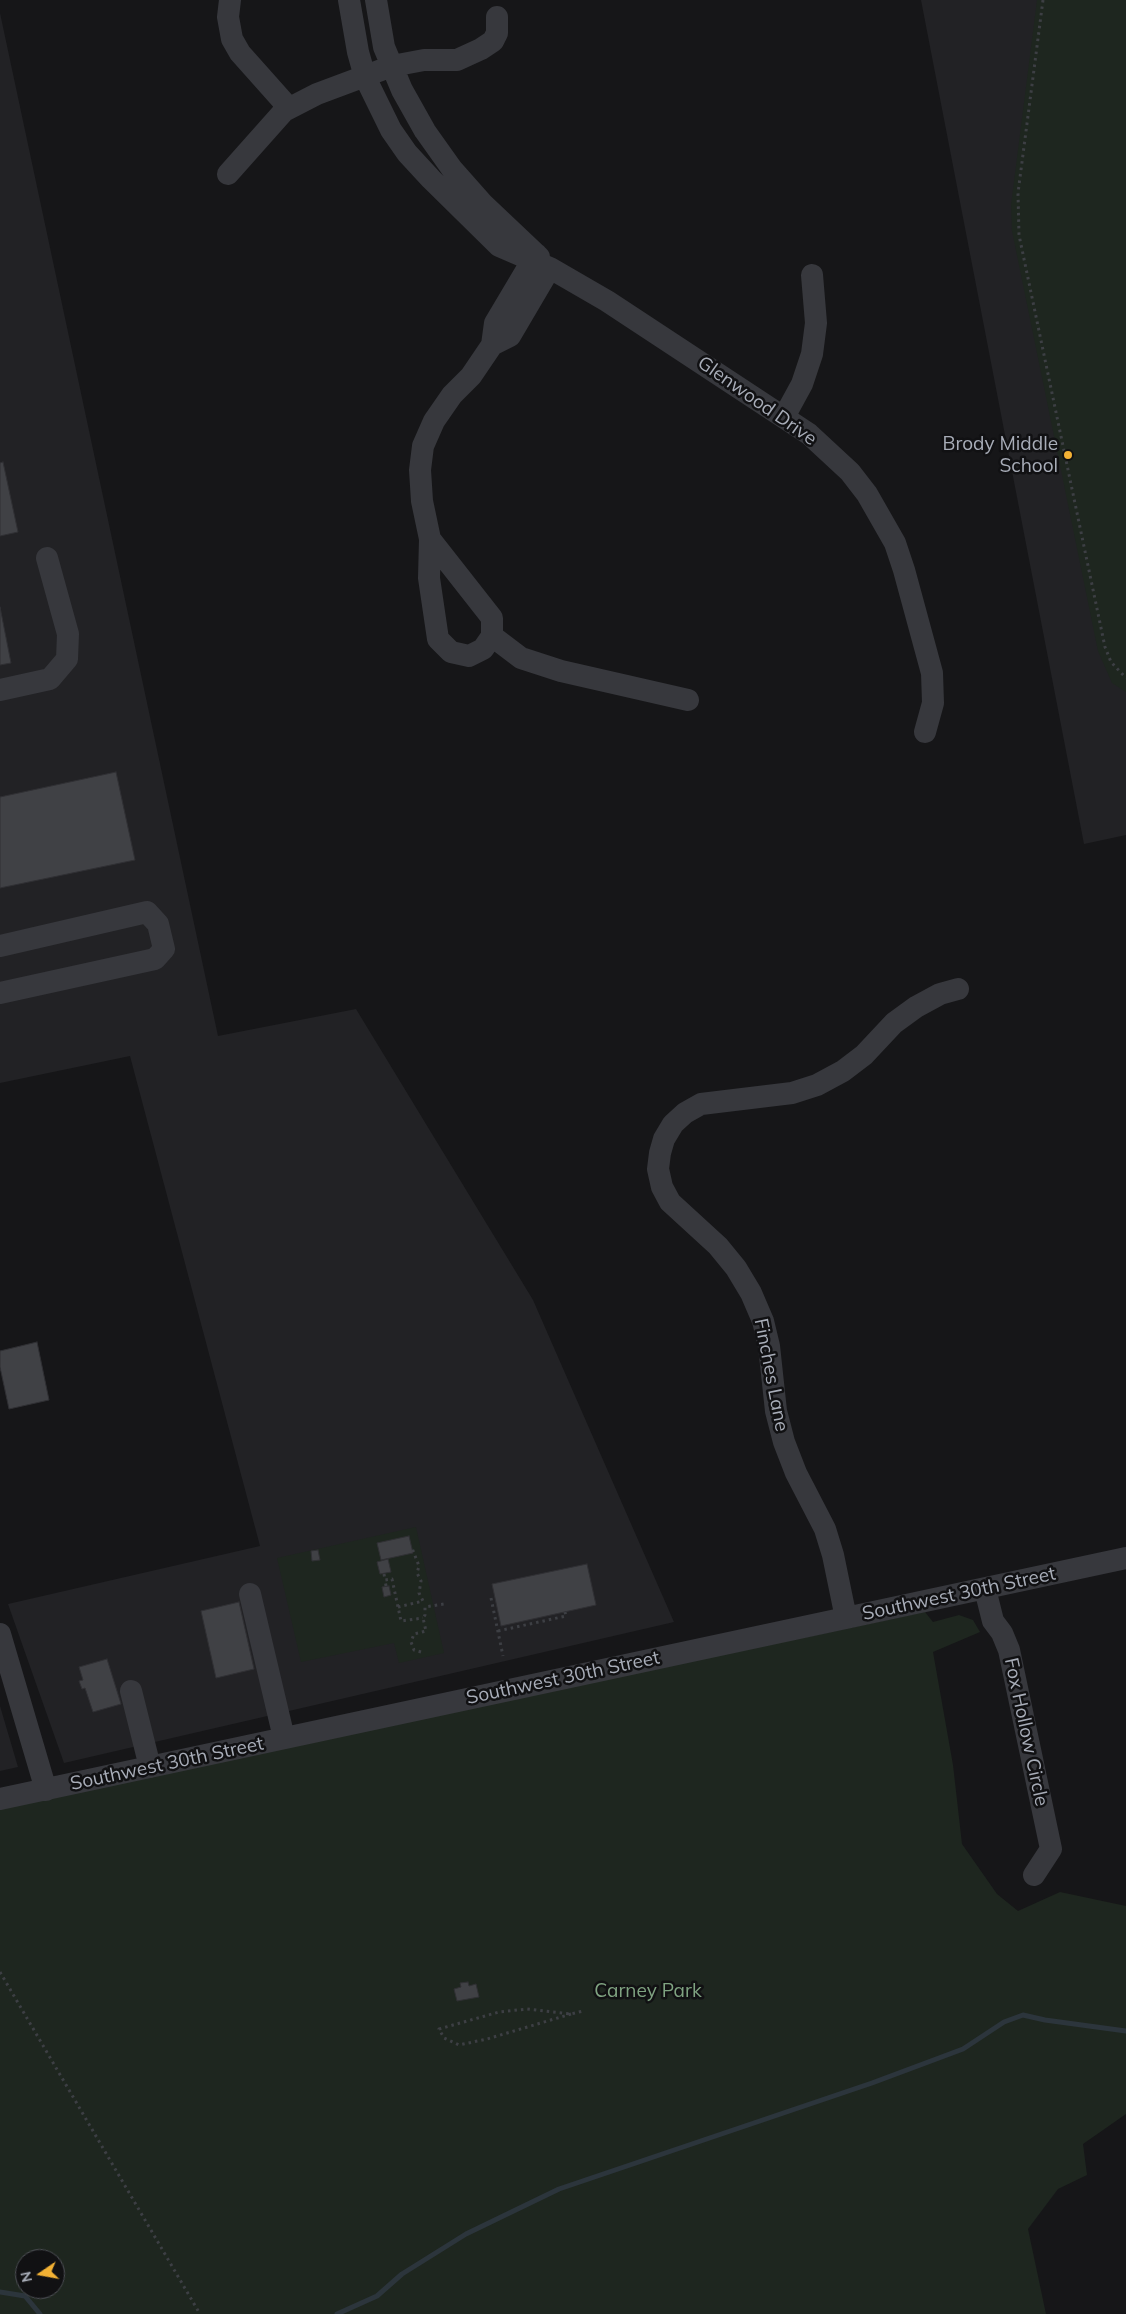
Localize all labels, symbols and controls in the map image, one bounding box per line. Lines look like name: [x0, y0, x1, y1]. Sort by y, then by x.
street label: Glenwood Drive: [693, 351, 821, 451]
place label: Brody Middle School: [943, 433, 1058, 477]
marker: Brody Middle School: [1062, 449, 1074, 461]
street label: Finches Lane: [749, 1316, 793, 1434]
street label: Southwest 30th Street: [860, 1562, 1058, 1626]
street label: Southwest 30th Street: [464, 1646, 662, 1710]
street label: Fox Hollow Circle: [999, 1656, 1053, 1808]
street label: Southwest 30th Street: [68, 1732, 266, 1796]
park label: Carney Park: [594, 1980, 702, 2002]
north arrow: [15, 2249, 65, 2299]
text: N: [16, 2270, 36, 2284]

